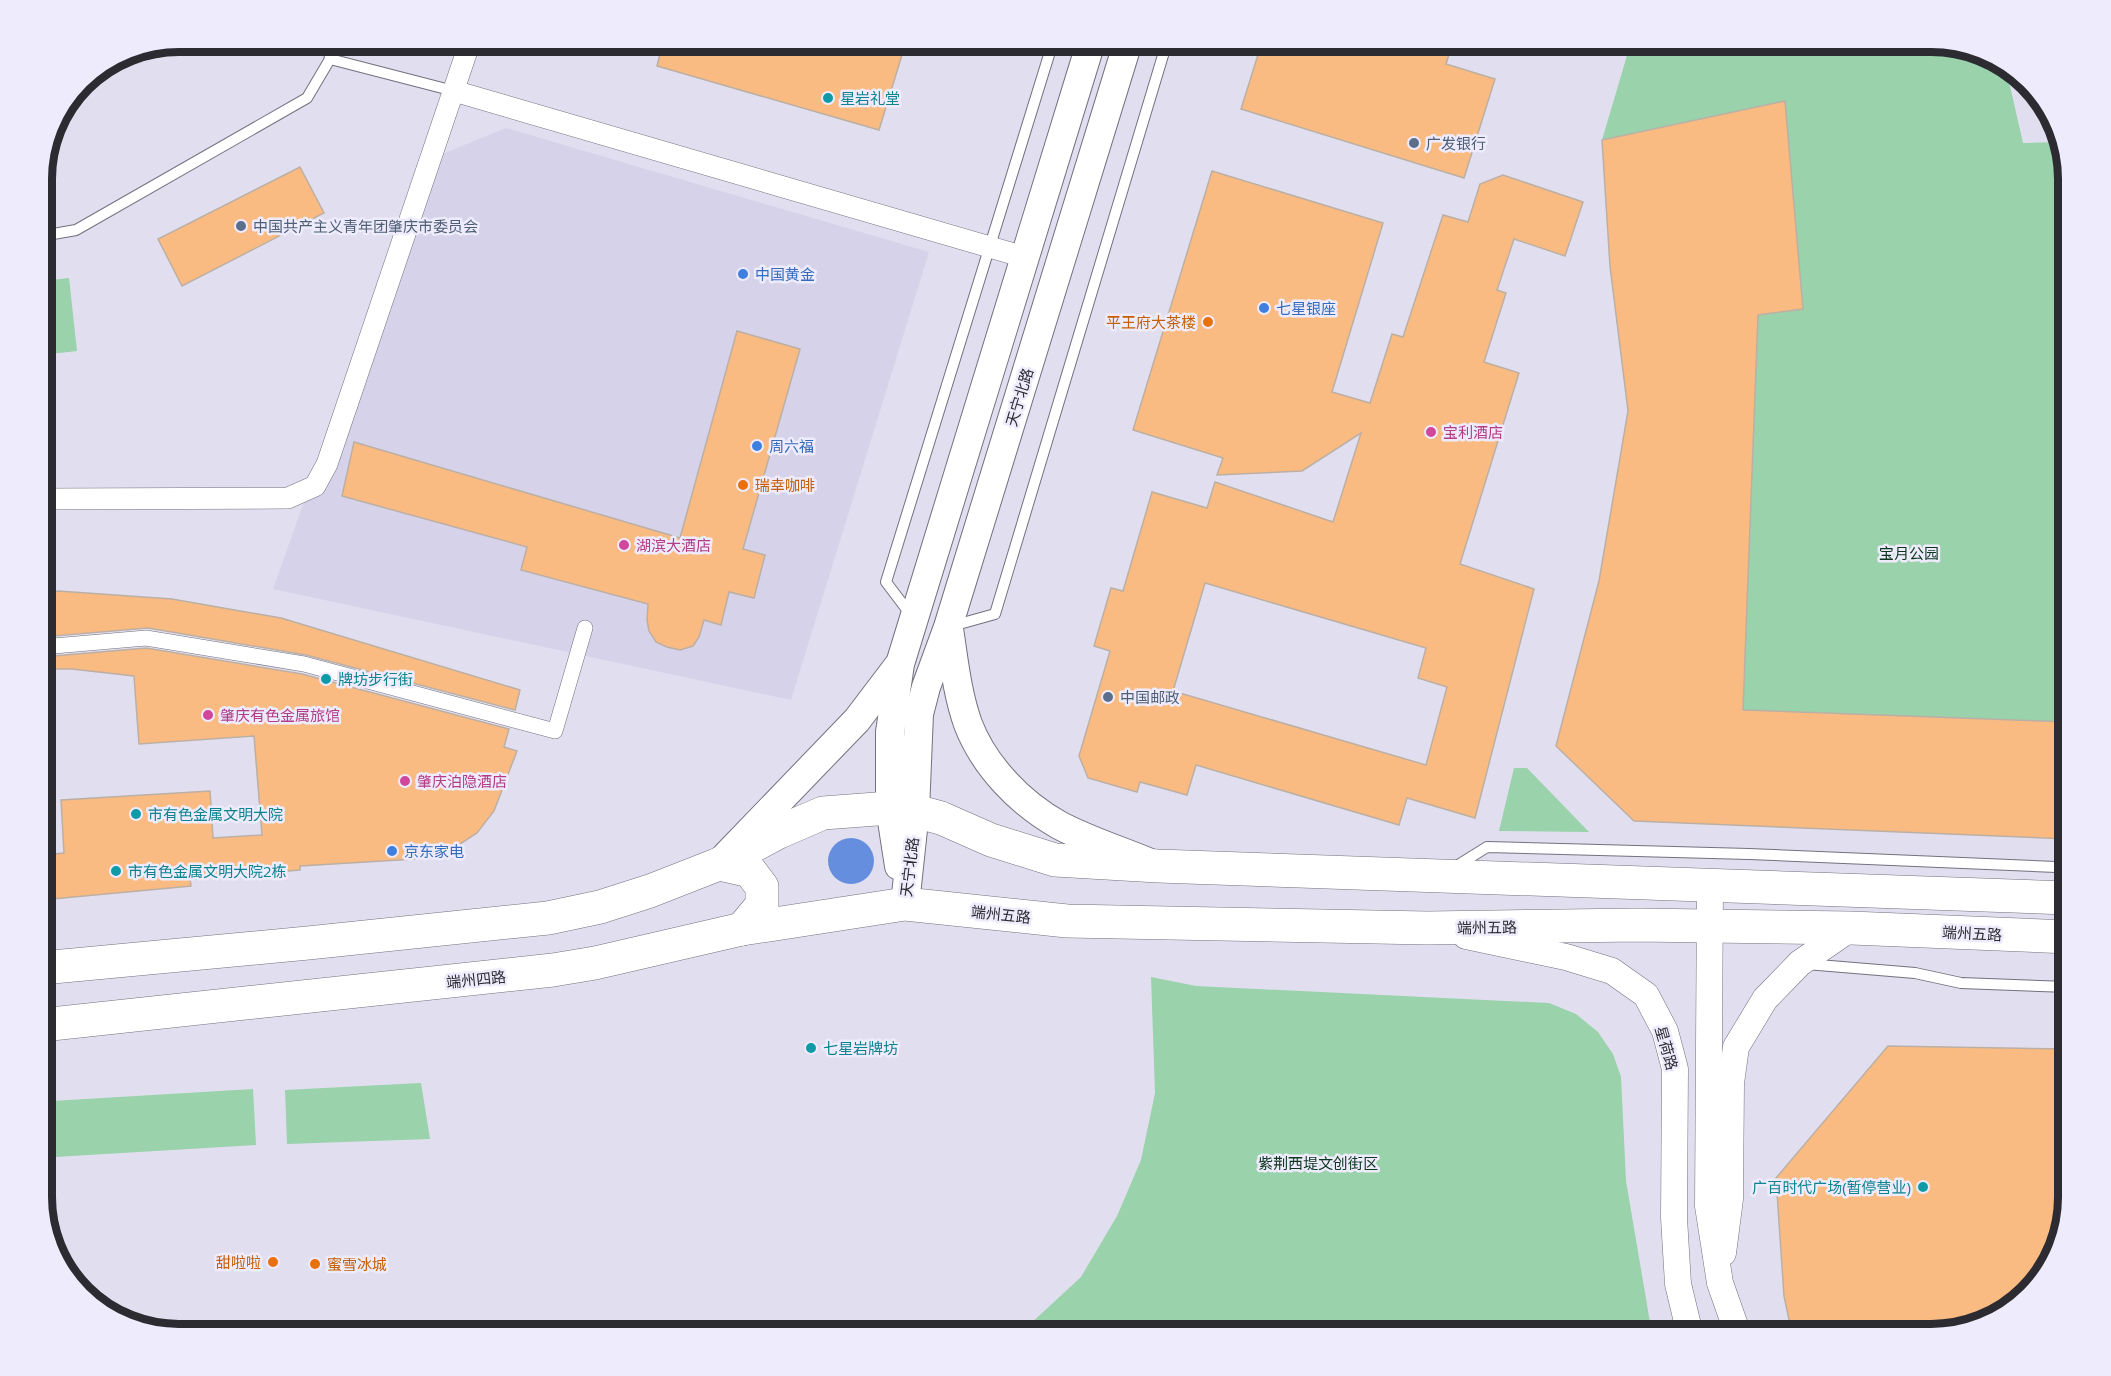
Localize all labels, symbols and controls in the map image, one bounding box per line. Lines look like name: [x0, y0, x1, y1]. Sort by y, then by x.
place label: 星岩礼堂: [840, 88, 900, 108]
marker: 星岩礼堂: [821, 91, 835, 105]
place label: 广发银行: [1426, 133, 1486, 153]
marker: 广发银行: [1407, 136, 1421, 150]
place label: 中国共产主义青年团肇庆市委员会: [253, 216, 478, 236]
marker: 中国共产主义青年团肇庆市委员会: [234, 219, 248, 233]
place label: 中国黄金: [755, 264, 815, 284]
marker: 中国黄金: [736, 267, 750, 281]
place label: 七星银座: [1276, 298, 1336, 318]
marker: 七星银座: [1257, 301, 1271, 315]
place label: 平王府大茶楼: [1106, 312, 1196, 332]
marker: 平王府大茶楼: [1201, 315, 1215, 329]
street label: 天宁北路: [1001, 365, 1037, 429]
place label: 宝利酒店: [1443, 422, 1503, 442]
marker: 宝利酒店: [1424, 425, 1438, 439]
place label: 周六福: [769, 436, 814, 456]
marker: 周六福: [750, 439, 764, 453]
place label: 瑞幸咖啡: [755, 475, 815, 495]
marker: 瑞幸咖啡: [736, 478, 750, 492]
place label: 湖滨大酒店: [636, 535, 711, 555]
marker: 湖滨大酒店: [617, 538, 631, 552]
park label: 宝月公园: [1879, 543, 1939, 563]
place label: 牌坊步行街: [338, 669, 413, 689]
marker: 牌坊步行街: [319, 672, 333, 686]
place label: 中国邮政: [1120, 687, 1180, 707]
marker: 中国邮政: [1101, 690, 1115, 704]
place label: 肇庆有色金属旅馆: [220, 705, 340, 725]
marker: 肇庆有色金属旅馆: [201, 708, 215, 722]
place label: 肇庆泊隐酒店: [417, 771, 507, 791]
marker: 肇庆泊隐酒店: [398, 774, 412, 788]
place label: 市有色金属文明大院: [148, 804, 283, 824]
marker: 市有色金属文明大院: [129, 807, 143, 821]
street label: 天宁北路: [895, 836, 923, 898]
place label: 京东家电: [404, 841, 464, 861]
marker: 京东家电: [385, 844, 399, 858]
place label: 市有色金属文明大院2栋: [128, 861, 287, 881]
marker: 市有色金属文明大院2栋: [109, 864, 123, 878]
street label: 端州五路: [970, 901, 1032, 927]
street label: 端州五路: [1457, 916, 1517, 938]
street label: 端州五路: [1942, 921, 2002, 945]
street label: 端州四路: [445, 966, 507, 992]
street label: 星荷路: [1651, 1024, 1683, 1072]
place label: 七星岩牌坊: [823, 1038, 898, 1058]
marker: 七星岩牌坊: [804, 1041, 818, 1055]
park label: 紫荆西堤文创街区: [1258, 1153, 1378, 1173]
place label: 广百时代广场(暂停营业): [1752, 1177, 1911, 1197]
marker: 广百时代广场(暂停营业): [1916, 1180, 1930, 1194]
place label: 甜啦啦: [216, 1252, 261, 1272]
place label: 蜜雪冰城: [327, 1254, 387, 1274]
marker: 甜啦啦: [266, 1255, 280, 1269]
marker: 蜜雪冰城: [308, 1257, 322, 1271]

